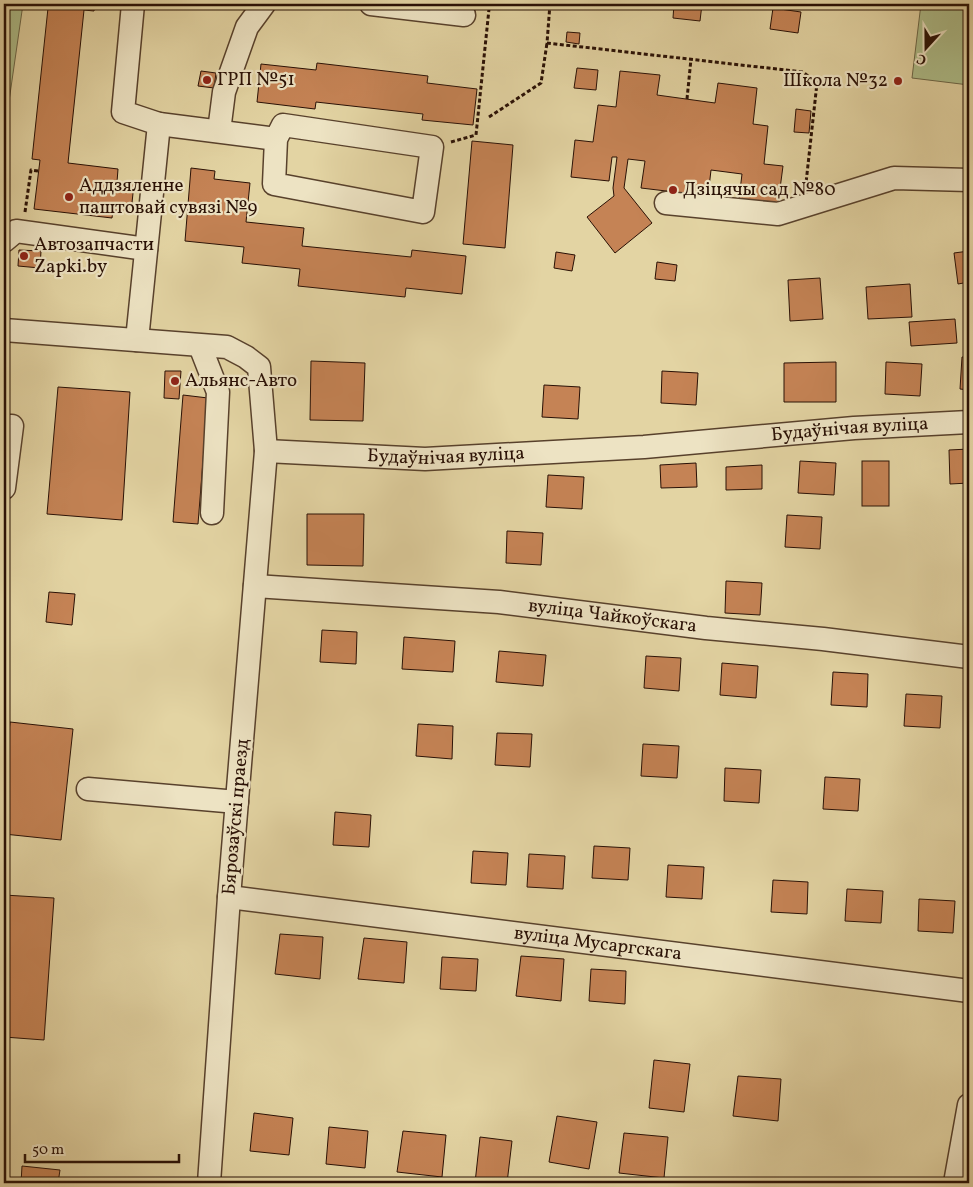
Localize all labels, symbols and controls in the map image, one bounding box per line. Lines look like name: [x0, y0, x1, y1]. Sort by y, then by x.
north arrow: [900, 22, 950, 72]
text: С: [914, 48, 929, 69]
place label: ГРП №51: [217, 67, 295, 93]
place label: Школа №32: [783, 68, 888, 94]
marker: ГРП №51: [201, 74, 213, 86]
marker: Школа №32: [892, 75, 904, 87]
place label: Аддзяленне паштовай сувязі №9: [79, 173, 257, 221]
place label: Дзіцячы сад №80: [683, 177, 836, 203]
marker: Дзіцячы сад №80: [667, 184, 679, 196]
marker: Аддзяленне паштовай сувязі №9: [63, 191, 75, 203]
place label: Автозапчасти Zapki.by: [34, 232, 154, 280]
marker: Автозапчасти Zapki.by: [18, 250, 30, 262]
place label: Альянс-Авто: [185, 368, 297, 394]
marker: Альянс-Авто: [169, 375, 181, 387]
street label: Будаўнічая вуліца: [770, 411, 929, 448]
street label: Будаўнічая вуліца: [366, 441, 525, 472]
street label: вуліца Чайкоўскага: [527, 593, 698, 640]
street label: Бярозаўскі праезд: [216, 737, 256, 896]
street label: вуліца Мусаргскага: [513, 920, 683, 967]
scale bar: [25, 1132, 179, 1164]
text: 50 m: [32, 1140, 64, 1161]

